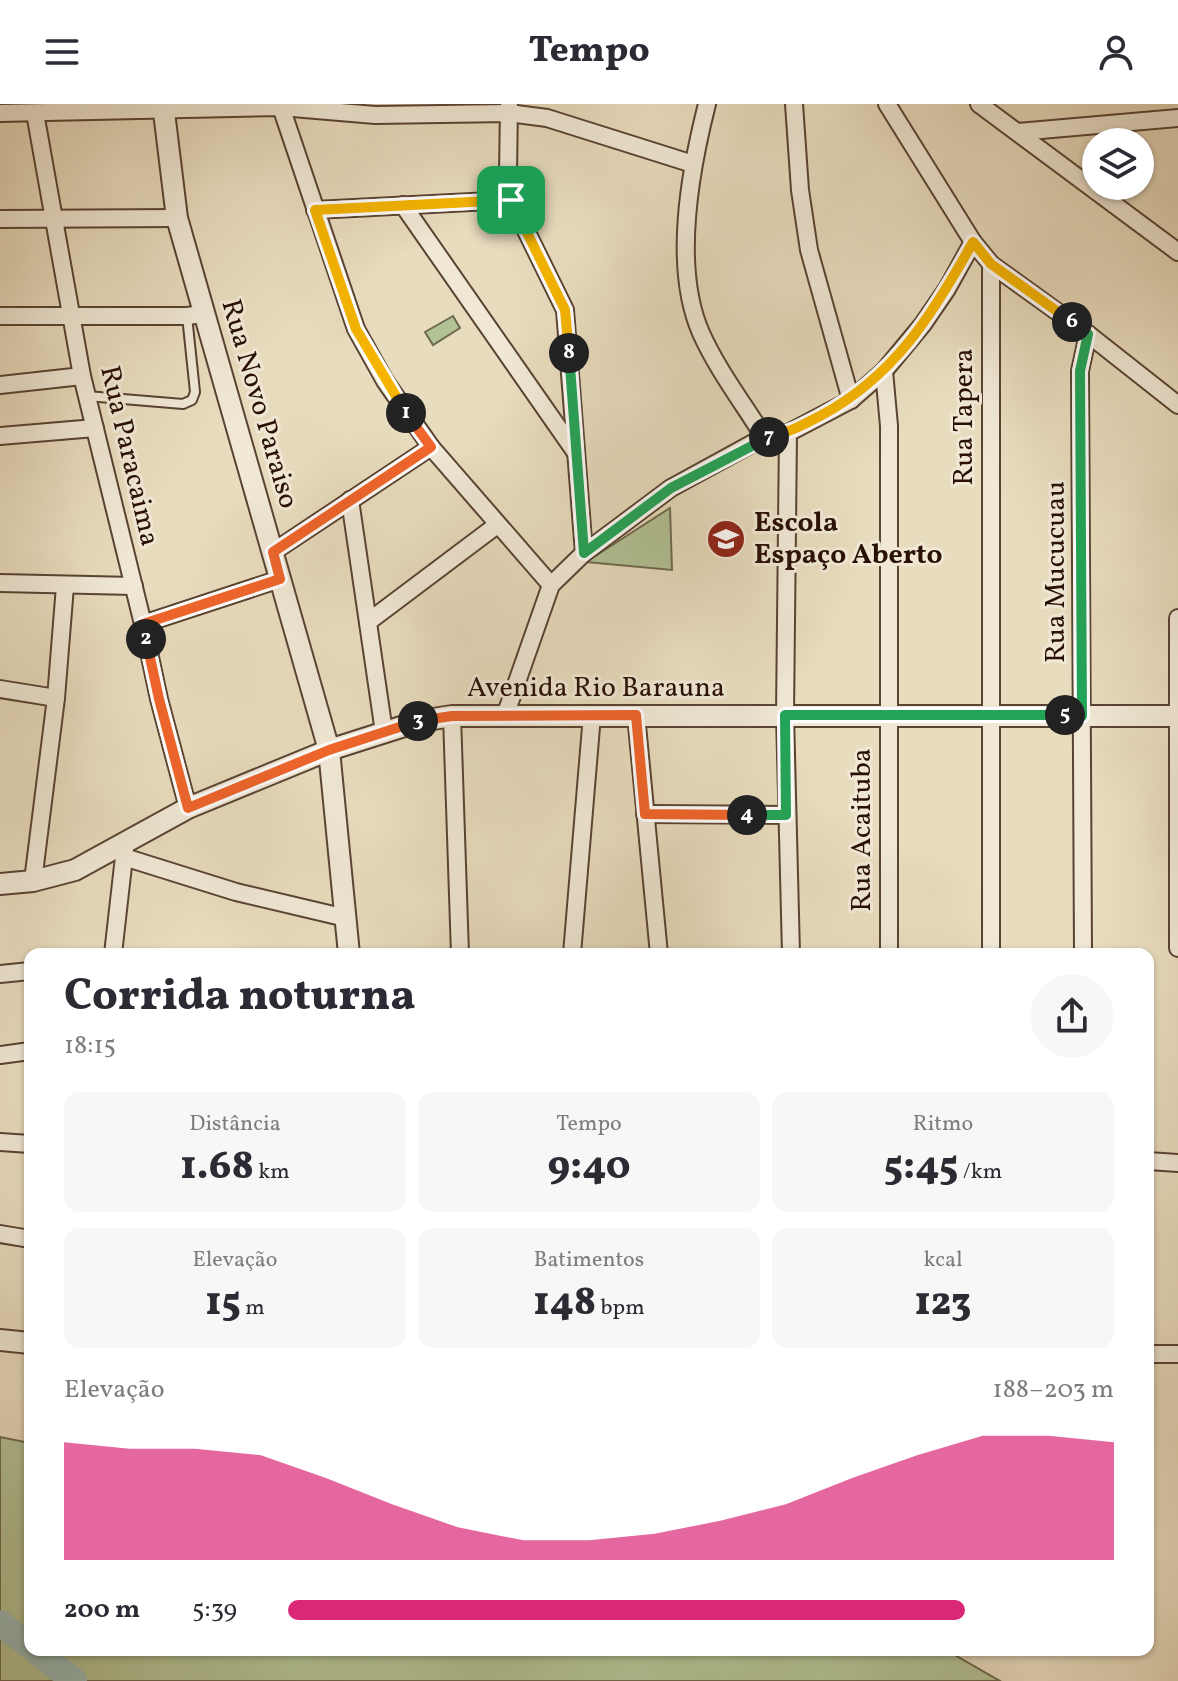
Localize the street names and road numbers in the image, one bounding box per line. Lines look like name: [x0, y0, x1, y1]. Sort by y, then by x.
street label: Rua Novo Paraiso: [210, 295, 308, 513]
street label: Rua Tapera: [945, 348, 984, 486]
street label: Rua Paracaima: [89, 362, 169, 550]
street label: Rua Mucucuau: [1037, 481, 1076, 663]
street label: Avenida Rio Barauna: [467, 669, 725, 708]
street label: Rua Acaituba: [843, 748, 882, 912]

